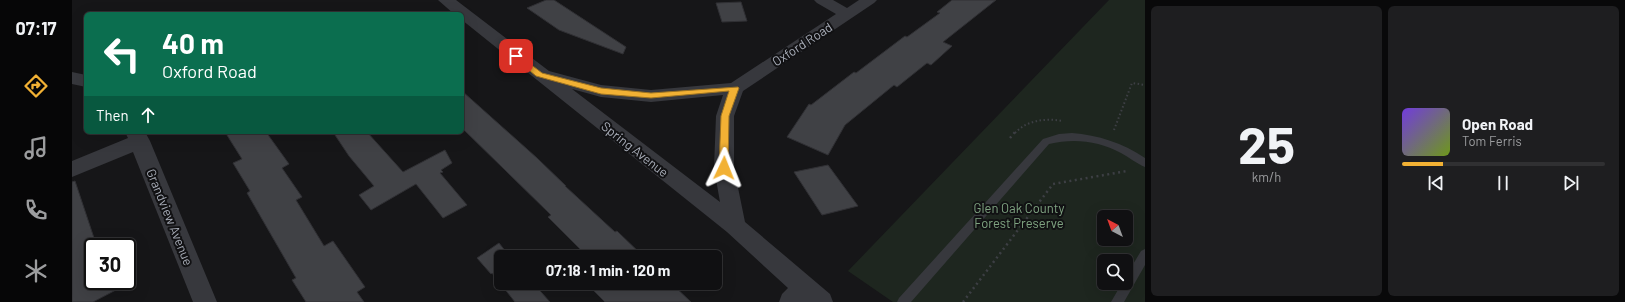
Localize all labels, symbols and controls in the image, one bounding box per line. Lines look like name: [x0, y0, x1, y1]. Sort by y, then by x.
text: 07:17: [15, 17, 57, 39]
street label: Oxford Road: [769, 19, 835, 69]
text: 40 m: [162, 26, 224, 60]
icon: left: [96, 28, 148, 80]
pin: [499, 39, 533, 73]
icon: arrive: [505, 45, 527, 67]
text: Oxford Road: [162, 60, 257, 82]
icon: directions: [22, 72, 50, 100]
icon: ahead: [137, 104, 159, 126]
text: Then: [96, 106, 129, 124]
text: 25: [1238, 112, 1295, 174]
text: Open Road: [1462, 115, 1533, 133]
street label: Spring Avenue: [598, 118, 672, 180]
text: Tom Ferris: [1462, 133, 1522, 149]
icon: music: [22, 134, 50, 162]
position arrow: [703, 147, 745, 189]
street label: Grandview Avenue: [143, 166, 197, 268]
text: km/h: [1252, 169, 1281, 185]
icon: previous: [1425, 172, 1447, 194]
icon: pause: [1492, 172, 1514, 194]
icon: next: [1560, 172, 1582, 194]
icon: phone: [22, 196, 50, 224]
park label: Glen Oak County Forest Preserve: [974, 200, 1064, 231]
north arrow: [1097, 210, 1133, 246]
map controls: [1097, 210, 1133, 290]
speed limit sign: 30: [84, 238, 136, 290]
button: search: [1097, 254, 1133, 290]
icon: climate: [22, 257, 50, 285]
text: 07:18 · 1 min · 120 m: [546, 261, 670, 279]

